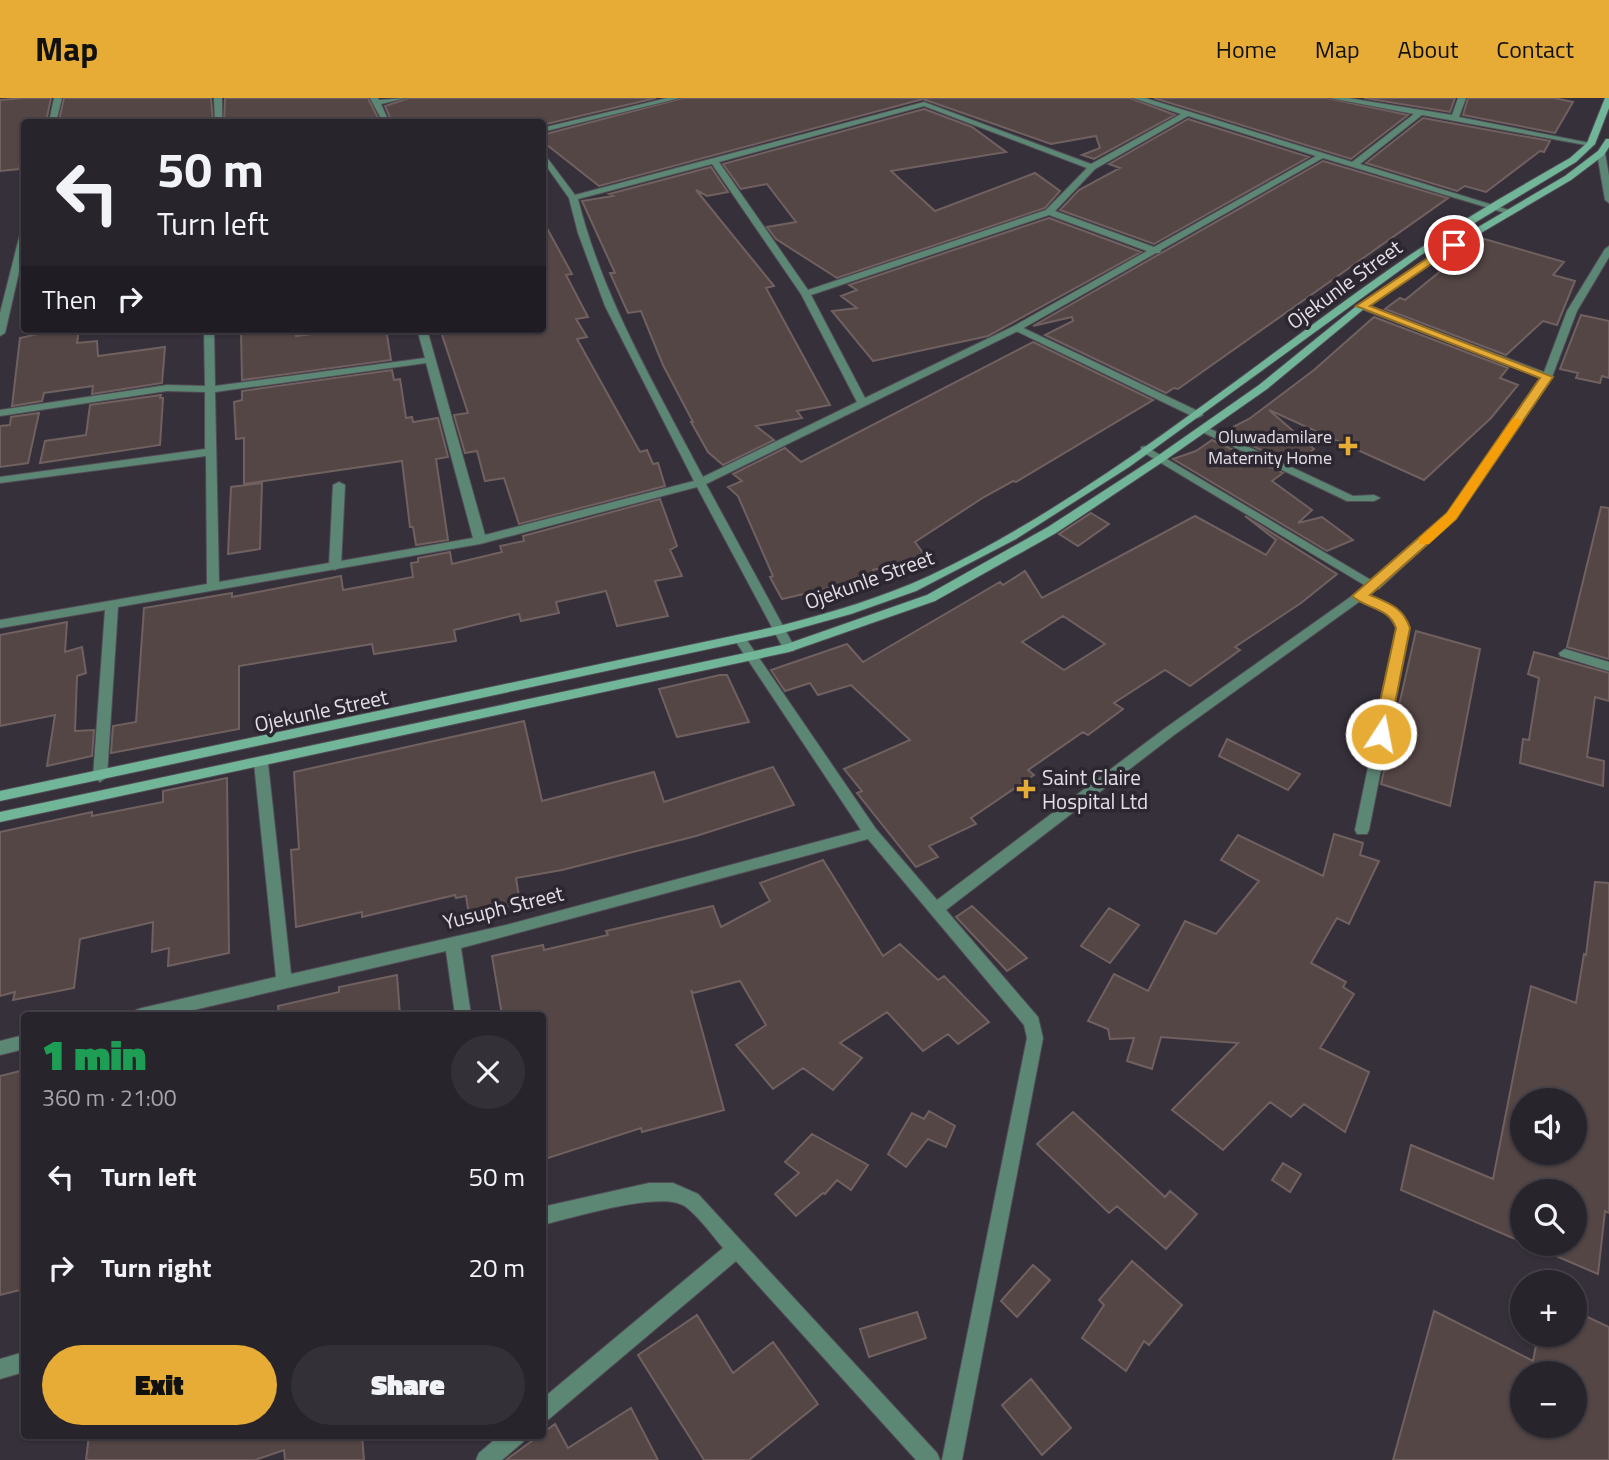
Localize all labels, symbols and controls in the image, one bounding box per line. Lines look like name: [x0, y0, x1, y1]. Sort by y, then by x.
text: Map: [35, 24, 98, 74]
text: Home: [1216, 31, 1277, 67]
text: Map: [1315, 31, 1360, 67]
text: About: [1398, 31, 1458, 67]
text: Contact: [1496, 31, 1574, 67]
text: 50 m: [157, 131, 264, 206]
icon: left: [42, 147, 133, 238]
text: Turn left: [157, 199, 269, 247]
pin: [1424, 215, 1484, 275]
icon: arrive: [1435, 226, 1473, 264]
street label: Ojekunle Street: [1280, 231, 1409, 337]
text: Then: [42, 280, 97, 319]
icon: right: [111, 280, 149, 318]
place label: Oluwadamilare Maternity Home: [1208, 423, 1332, 471]
marker: Oluwadamilare Maternity Home: [1338, 436, 1358, 456]
street label: Ojekunle Street: [800, 541, 939, 617]
street label: Ojekunle Street: [251, 680, 391, 740]
position arrow: [1344, 697, 1418, 771]
place label: Saint Claire Hospital Ltd: [1042, 761, 1148, 817]
marker: Saint Claire Hospital Ltd: [1016, 779, 1036, 799]
street label: Yusuph Street: [439, 876, 567, 937]
text: 1 min: [42, 1022, 146, 1086]
button: close: [451, 1035, 525, 1109]
text: 360 m · 21:00: [42, 1080, 177, 1115]
map controls: [1510, 1088, 1587, 1438]
button: sound: [1510, 1088, 1587, 1165]
text: Turn left: [101, 1157, 196, 1196]
text: 50 m: [468, 1157, 525, 1196]
icon: left: [42, 1158, 80, 1196]
button: search: [1510, 1179, 1587, 1256]
text: Turn right: [101, 1248, 212, 1287]
text: 20 m: [468, 1248, 525, 1287]
icon: right: [42, 1249, 80, 1287]
button: +: [1510, 1270, 1587, 1347]
button: Exit: [42, 1345, 277, 1425]
button: Share: [291, 1345, 525, 1425]
button: −: [1510, 1361, 1587, 1438]

